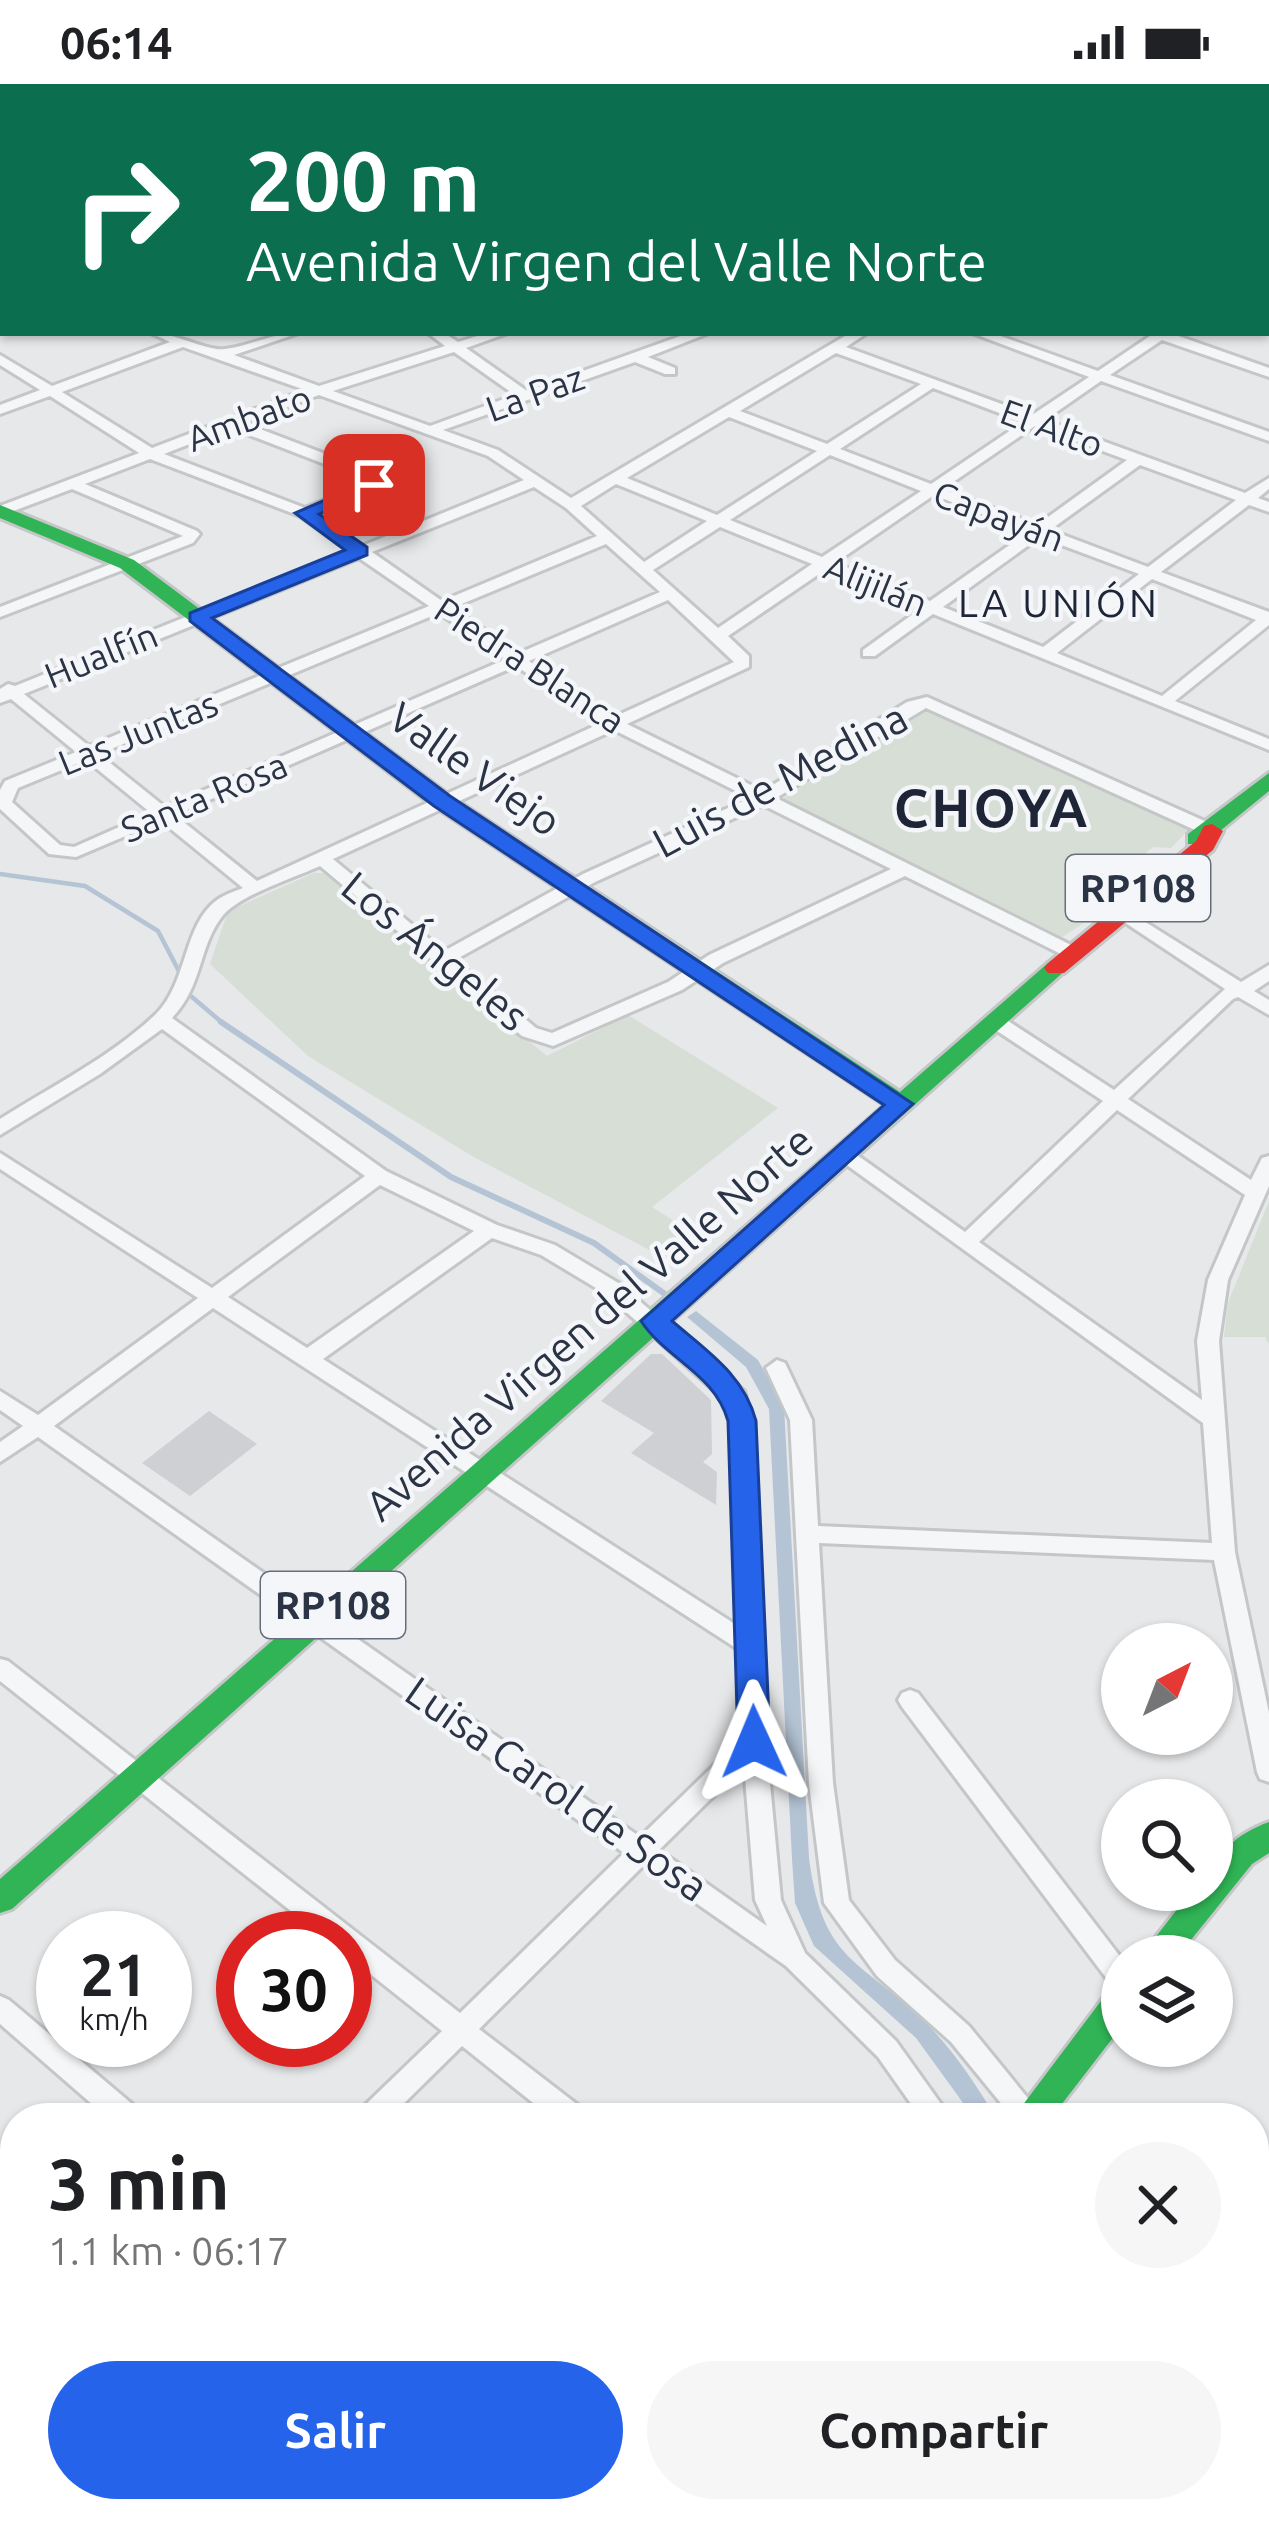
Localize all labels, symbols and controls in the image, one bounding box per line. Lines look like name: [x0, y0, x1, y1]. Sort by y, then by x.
text: 06:14: [60, 17, 173, 68]
icon: right: [48, 132, 204, 288]
text: 200 m: [246, 133, 480, 227]
text: Avenida Virgen del Valle Norte: [246, 231, 987, 291]
street label: La Paz: [480, 356, 589, 429]
street label: Ambato: [181, 376, 317, 459]
street label: El Alto: [995, 390, 1109, 465]
pin: [323, 434, 425, 536]
icon: arrive: [341, 452, 407, 518]
street label: Capayán: [928, 472, 1070, 559]
street label: Alijilán: [819, 545, 934, 624]
district label: LA UNIÓN: [958, 580, 1160, 624]
street label: Piedra Blanca: [428, 588, 633, 741]
street label: Hualfín: [38, 613, 163, 696]
street label: Las Juntas: [52, 682, 223, 783]
street label: Valle Viejo: [380, 692, 570, 845]
street label: Luis de Medina: [645, 693, 915, 866]
street label: Santa Rosa: [115, 743, 293, 850]
district label: CHOYA: [894, 777, 1090, 837]
road number: RP108: [1066, 855, 1210, 921]
street label: Los Ángeles: [333, 862, 537, 1040]
street label: Avenida Virgen del Valle Norte: [356, 1116, 822, 1529]
road number: RP108: [261, 1572, 405, 1638]
north arrow: [1101, 1623, 1233, 1755]
map controls: [1101, 1623, 1233, 2067]
street label: Luisa Carol de Sosa: [397, 1667, 717, 1910]
position arrow: [691, 1679, 817, 1805]
button: search: [1101, 1779, 1233, 1911]
speed limit sign: 30: [216, 1911, 372, 2067]
button: layers: [1101, 1935, 1233, 2067]
text: 21: [80, 1940, 148, 2007]
text: km/h: [79, 2002, 149, 2036]
button: close: [1095, 2142, 1221, 2268]
text: 3 min: [48, 2143, 230, 2224]
text: 1.1 km · 06:17: [48, 2229, 289, 2272]
button: Salir: [48, 2361, 623, 2499]
button: Compartir: [647, 2361, 1221, 2499]

